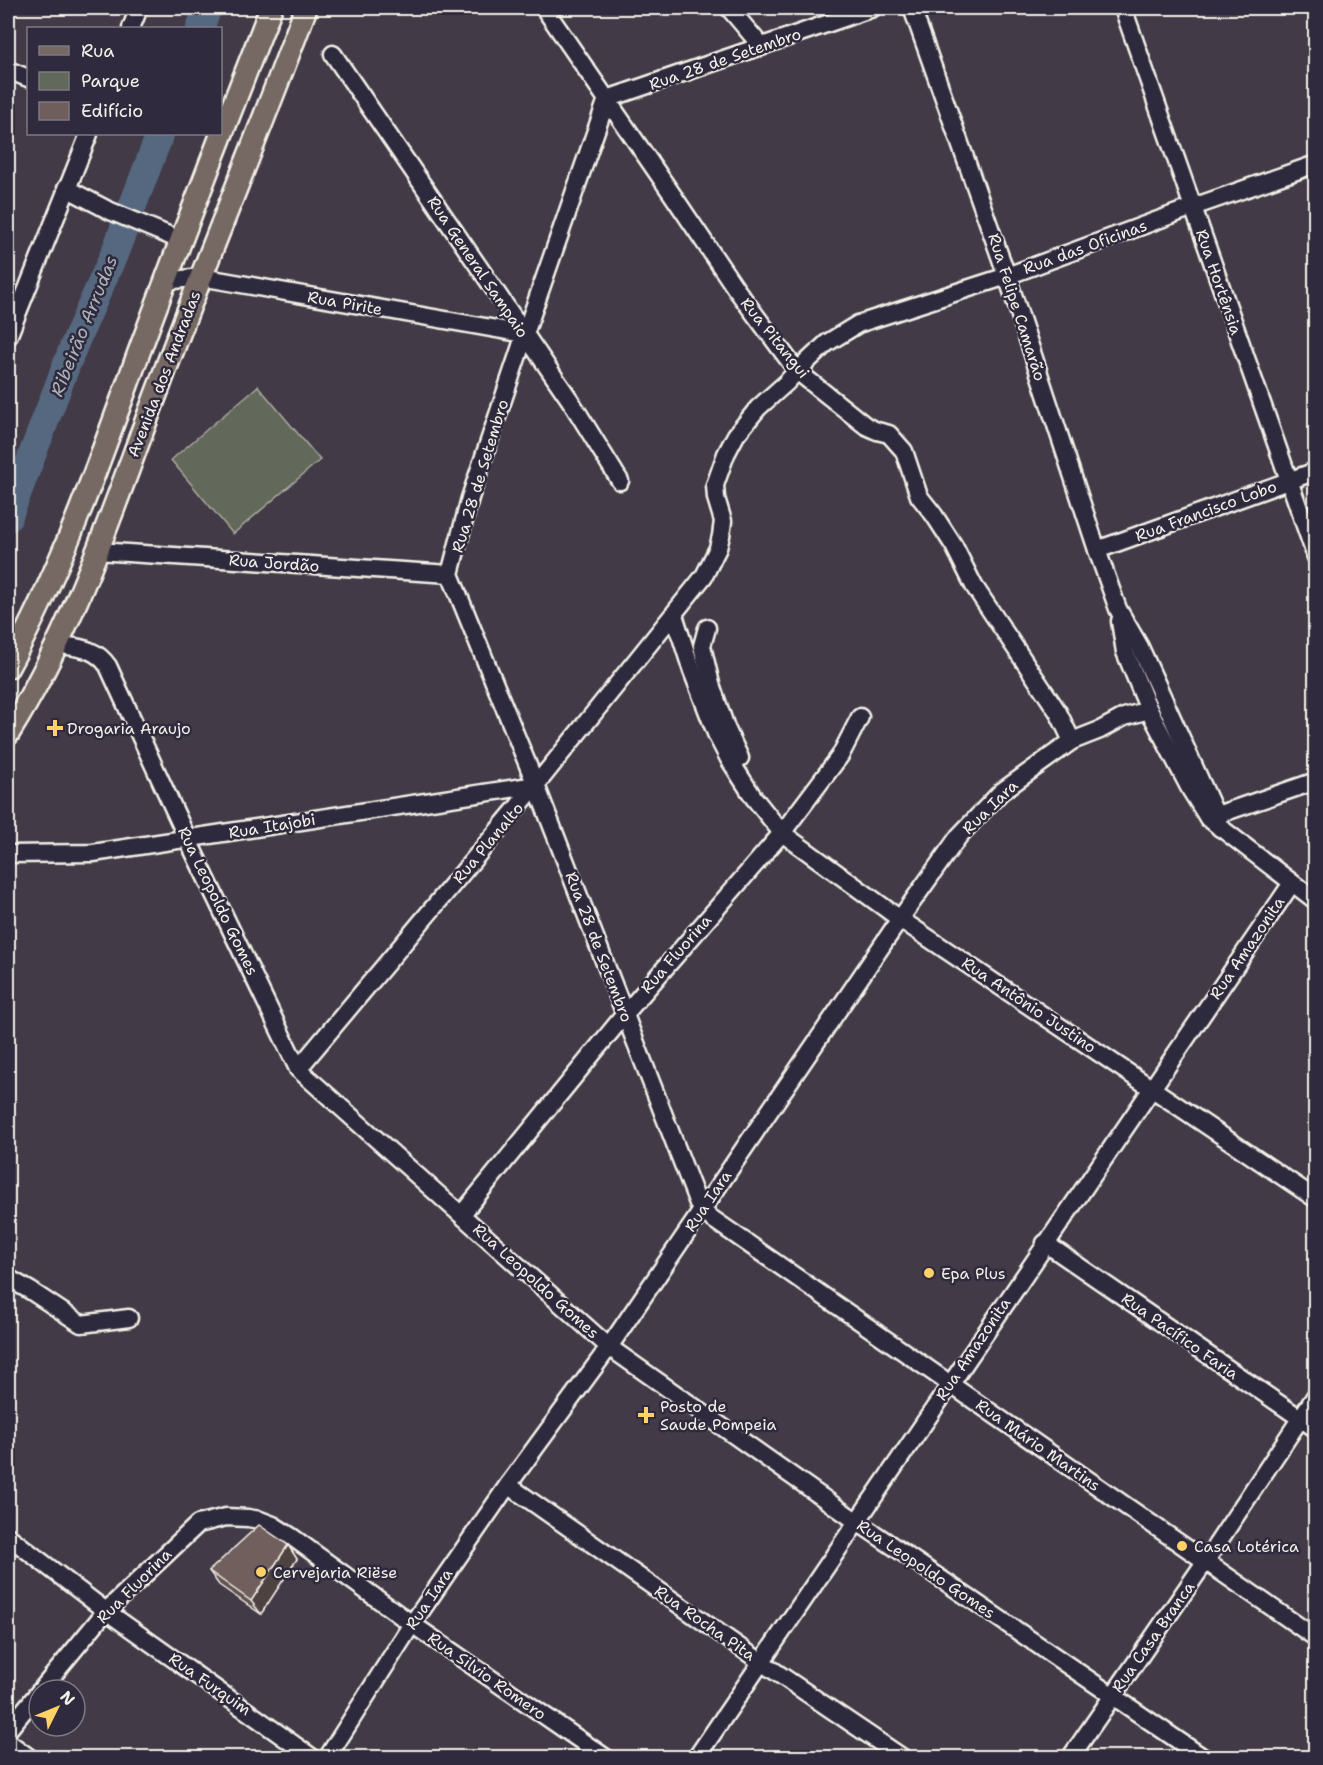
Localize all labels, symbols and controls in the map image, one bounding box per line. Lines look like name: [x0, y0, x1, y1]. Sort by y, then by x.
street label: Rua 28 de Setembro: [646, 23, 804, 95]
legend: [27, 27, 222, 135]
text: Rua: [81, 39, 114, 63]
text: Parque: [81, 69, 140, 93]
text: Edifício: [81, 99, 143, 123]
street label: Rua General Sampaio: [423, 192, 533, 342]
street label: Rua das Oficinas: [1020, 215, 1150, 279]
street label: Rua Hortênsia: [1191, 226, 1247, 338]
street label: Rua Felipe Camarão: [983, 230, 1051, 384]
water label: Ribeirão Arrudas: [45, 252, 123, 400]
street label: Rua Pirite: [306, 286, 384, 320]
street label: Avenida dos Andradas: [123, 288, 205, 460]
street label: Rua Pitangui: [736, 293, 814, 383]
street label: Rua 28 de Setembro: [447, 397, 513, 555]
street label: Rua Francisco Lobo: [1132, 476, 1280, 546]
street label: Rua Jordão: [228, 549, 320, 577]
place label: Drogaria Araujo: [67, 718, 191, 739]
marker: Drogaria Araujo: [48, 721, 62, 735]
street label: Rua Iara: [958, 775, 1022, 839]
street label: Rua Planalto: [448, 798, 528, 888]
street label: Rua Itajobi: [227, 809, 317, 843]
street label: Rua Leopoldo Gomes: [173, 823, 263, 979]
street label: Rua 28 de Setembro: [561, 869, 637, 1025]
street label: Rua Amazonita: [1205, 893, 1289, 1003]
street label: Rua Fluorina: [636, 910, 716, 998]
street label: Rua Antônio Justino: [958, 952, 1100, 1058]
street label: Rua Iara: [680, 1166, 736, 1236]
street label: Rua Leopoldo Gomes: [468, 1219, 604, 1343]
place label: Epa Plus: [941, 1263, 1006, 1284]
marker: Epa Plus: [922, 1266, 936, 1280]
street label: Rua Pacífico Faria: [1117, 1288, 1243, 1384]
street label: Rua Amazonita: [931, 1294, 1015, 1404]
street label: Rua Mário Martins: [972, 1394, 1104, 1496]
place label: Posto de Saude Pompeia: [660, 1396, 776, 1435]
marker: Posto de Saude Pompeia: [637, 1406, 655, 1424]
street label: Rua Leopoldo Gomes: [853, 1515, 999, 1623]
place label: Casa Lotérica: [1194, 1536, 1299, 1557]
marker: Casa Lotérica: [1175, 1539, 1189, 1553]
street label: Rua Fluorina: [92, 1544, 176, 1628]
place label: Cervejaria Riëse: [273, 1562, 397, 1583]
street label: Rua Iara: [401, 1564, 457, 1634]
marker: Cervejaria Riëse: [254, 1565, 268, 1579]
street label: Rua Casa Branca: [1107, 1577, 1199, 1697]
street label: Rua Rocha Pita: [650, 1580, 760, 1666]
street label: Rua Silvio Romero: [424, 1627, 550, 1725]
street label: Rua Furquim: [165, 1648, 255, 1720]
north arrow: [27, 1678, 87, 1738]
text: N: [56, 1686, 80, 1710]

